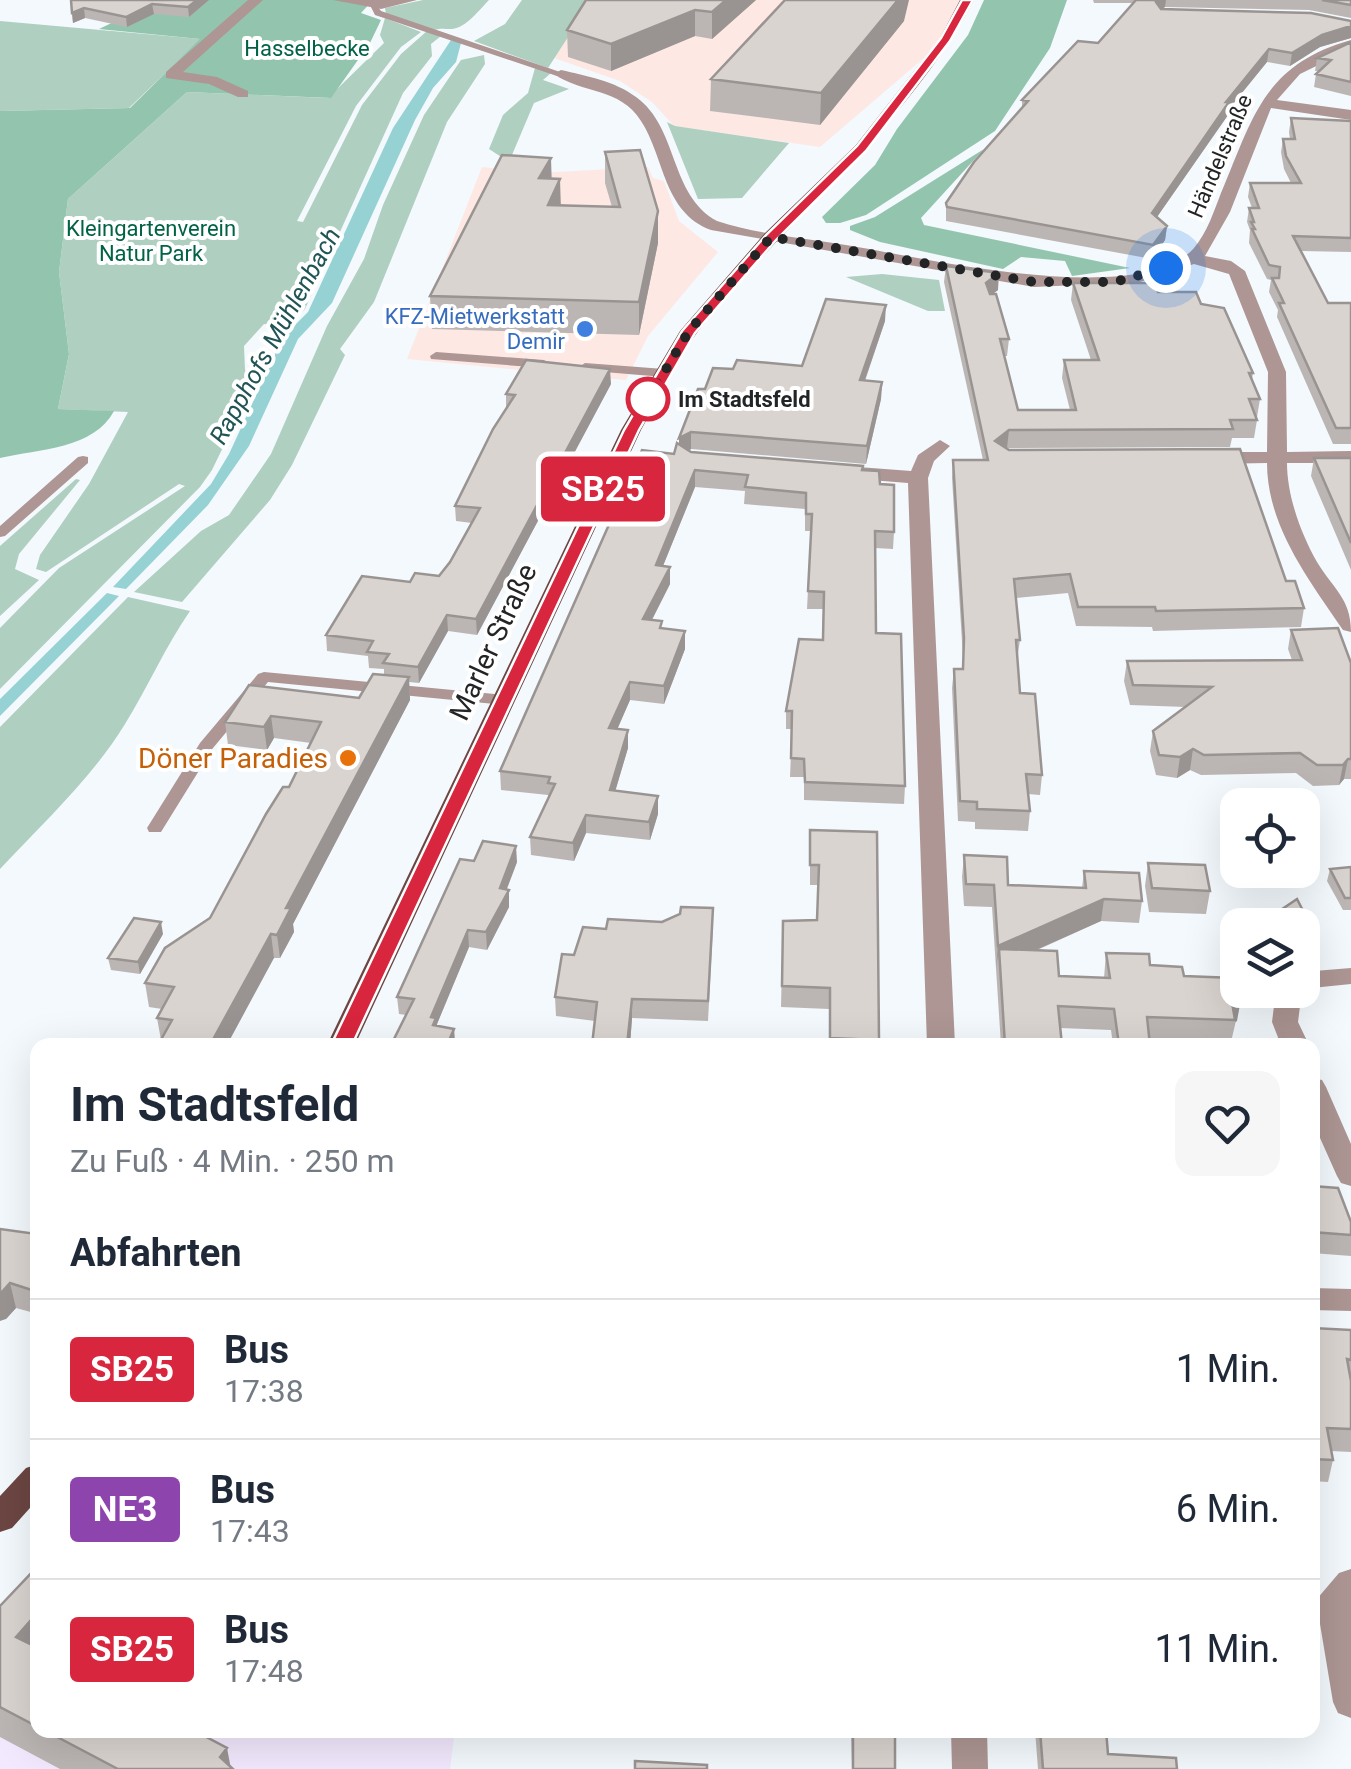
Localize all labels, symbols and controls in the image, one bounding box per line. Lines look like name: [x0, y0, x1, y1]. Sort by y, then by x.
park label: Hasselbecke: [244, 36, 370, 61]
street label: Händelstraße: [1183, 91, 1257, 221]
park label: Kleingartenverein Natur Park: [66, 216, 236, 266]
water label: Rapphofs Mühlenbach: [204, 223, 346, 449]
your location: [1141, 243, 1191, 293]
place label: KFZ-Mietwerkstatt Demir: [385, 304, 566, 354]
marker: KFZ-Mietwerkstatt Demir: [574, 318, 596, 340]
marker: Im Stadtsfeld: [627, 378, 669, 420]
place label: Im Stadtsfeld: [678, 387, 811, 412]
line badge: SB25: [533, 456, 673, 522]
text: SB25: [561, 469, 645, 510]
street label: Marler Straße: [442, 559, 544, 725]
place label: Döner Paradies: [138, 742, 328, 775]
marker: Döner Paradies: [337, 747, 359, 769]
map controls: [1220, 788, 1320, 1008]
button: locate: [1220, 788, 1320, 888]
button: layers: [1220, 908, 1320, 1008]
button: heart: [1175, 1071, 1280, 1176]
text: Im Stadtsfeld: [70, 1076, 359, 1133]
text: Zu Fuß · 4 Min. · 250 m: [70, 1142, 395, 1180]
text: Abfahrten: [70, 1231, 242, 1275]
text: Bus: [224, 1328, 289, 1372]
text: 1 Min.: [1176, 1347, 1280, 1391]
text: SB25: [90, 1349, 174, 1390]
text: 17:38: [224, 1372, 304, 1410]
text: Bus: [210, 1468, 275, 1512]
text: 6 Min.: [1176, 1487, 1280, 1531]
text: NE3: [93, 1489, 157, 1530]
text: 17:43: [210, 1512, 290, 1550]
text: Bus: [224, 1608, 289, 1652]
text: 11 Min.: [1154, 1627, 1280, 1671]
text: SB25: [90, 1629, 174, 1670]
text: 17:48: [224, 1652, 304, 1690]

